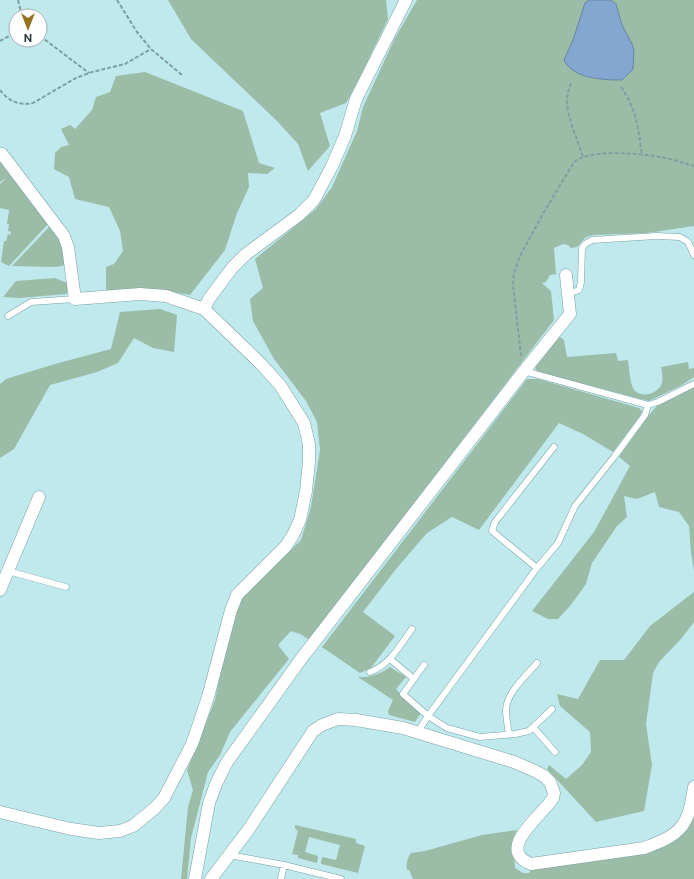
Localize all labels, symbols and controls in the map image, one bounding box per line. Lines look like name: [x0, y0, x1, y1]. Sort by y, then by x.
north arrow: [8, 8, 48, 48]
text: N: [24, 32, 32, 44]

